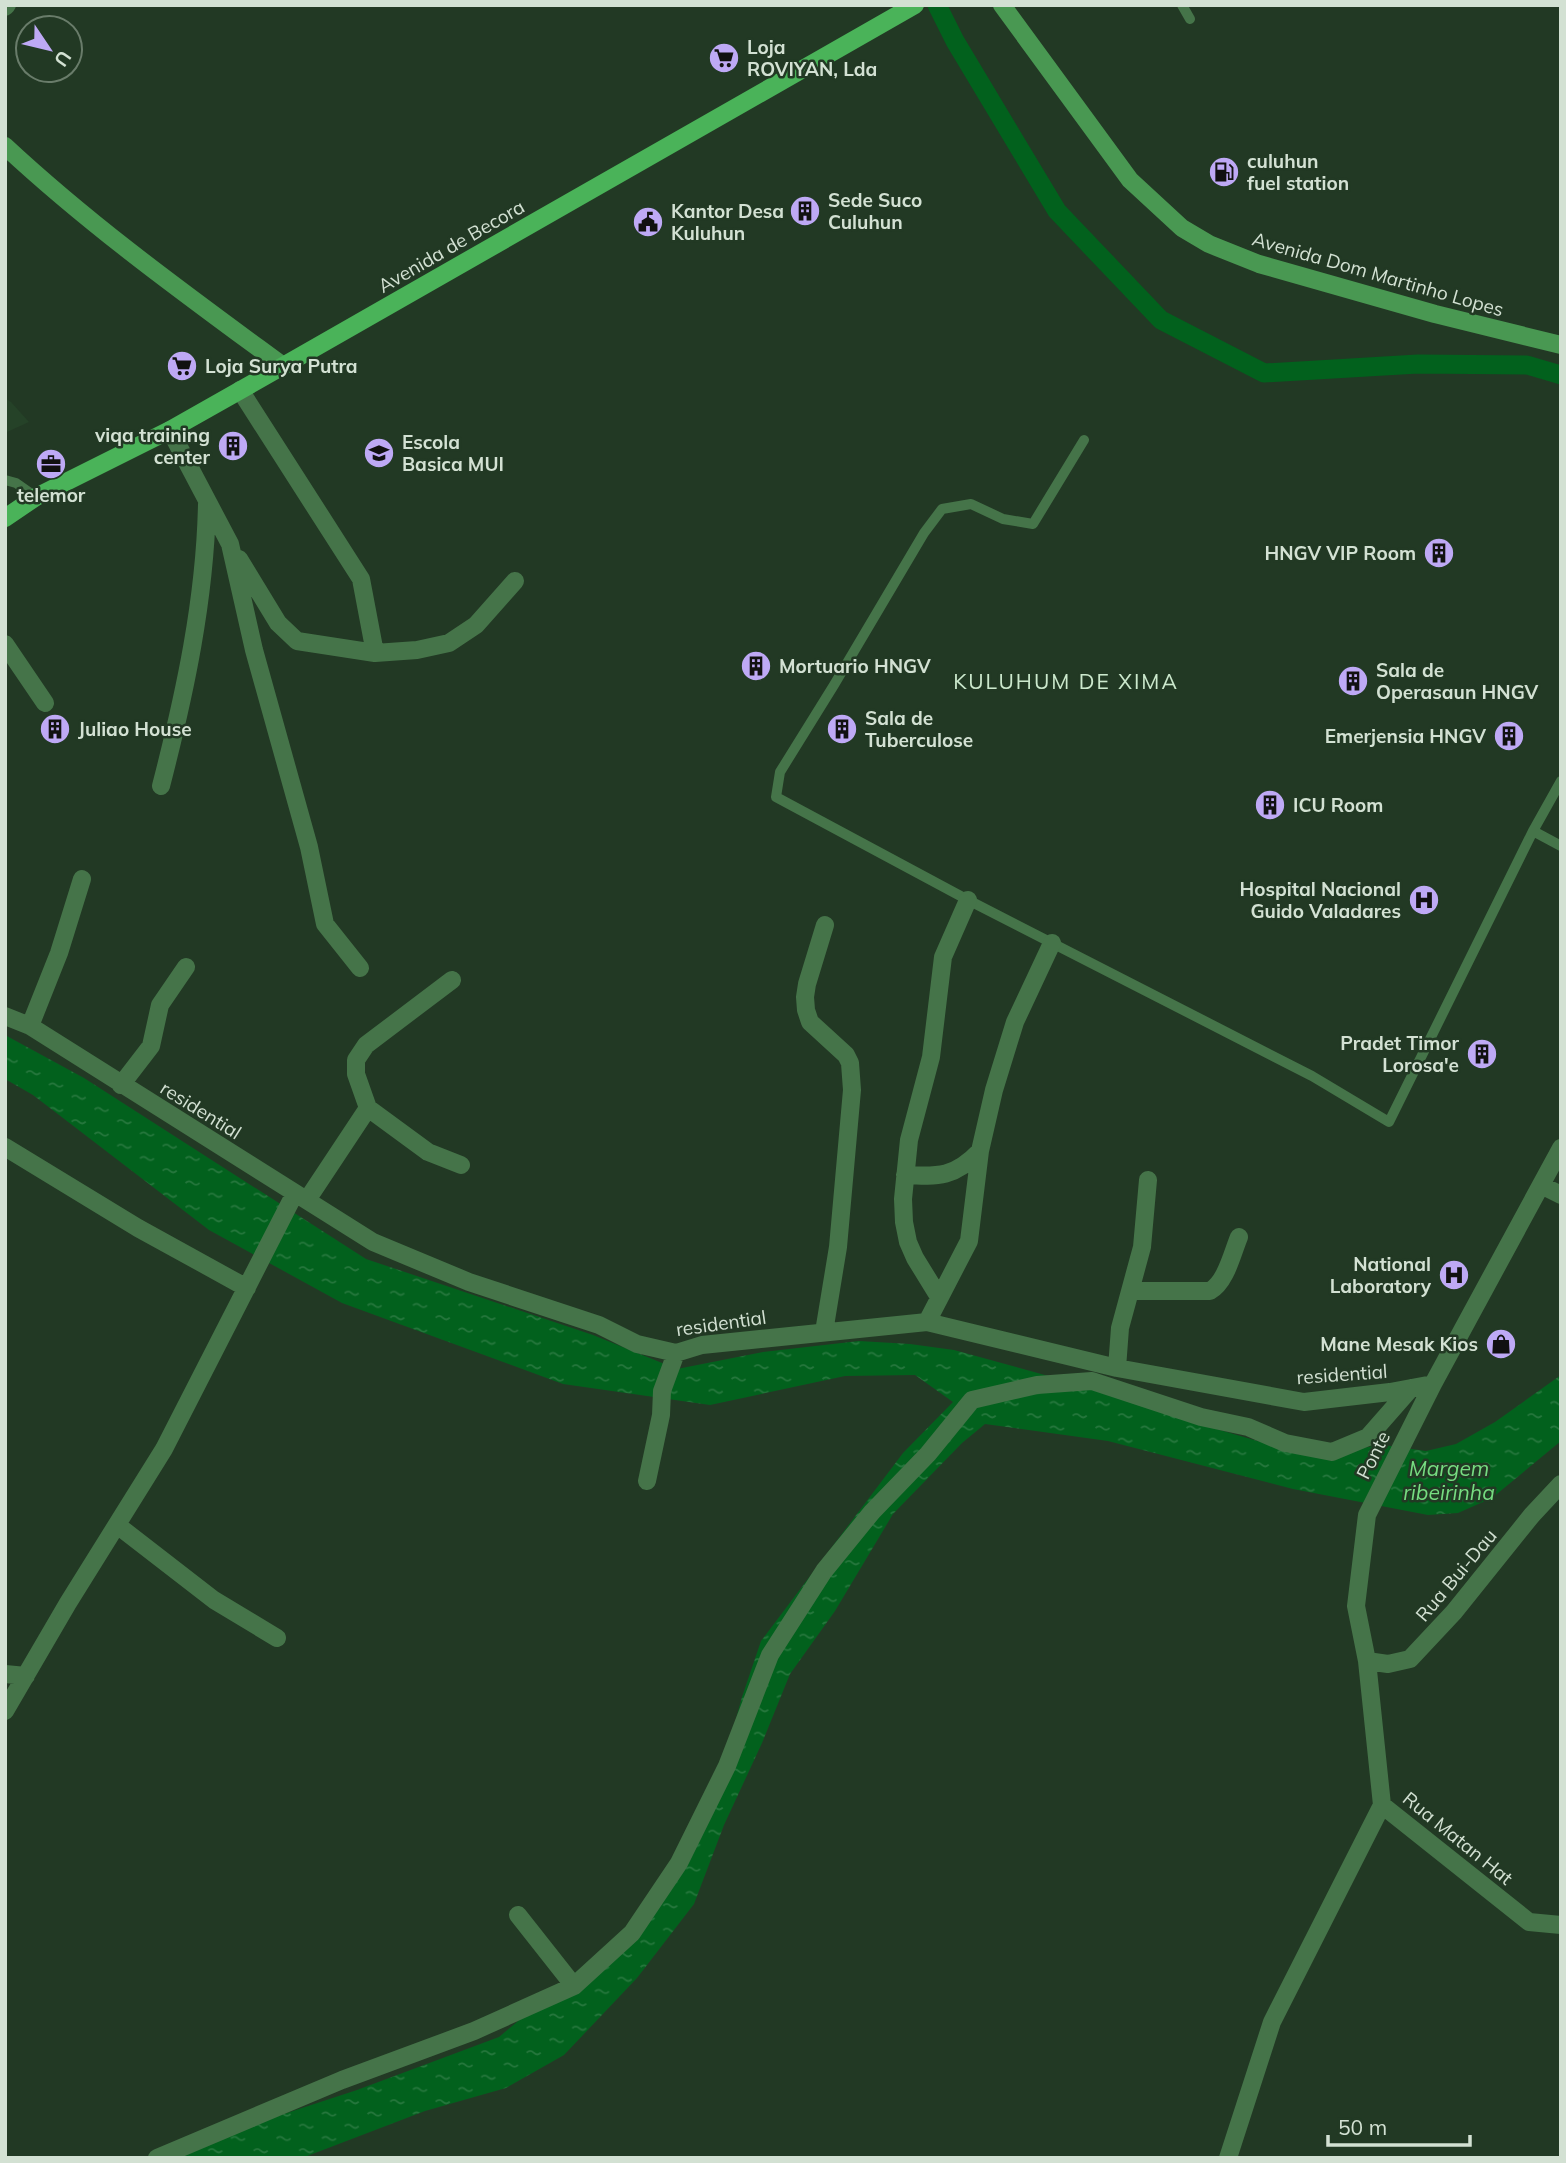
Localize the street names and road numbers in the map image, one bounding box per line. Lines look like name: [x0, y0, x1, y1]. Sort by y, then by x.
street label: Avenida de Becora: [373, 194, 529, 298]
street label: Avenida Dom Martinho Lopes: [1250, 227, 1506, 321]
street label: residential: [156, 1076, 246, 1144]
street label: residential: [674, 1305, 768, 1341]
street label: residential: [1296, 1359, 1388, 1389]
street label: Ponte: [1351, 1427, 1395, 1483]
street label: Rua Bui-Dau: [1410, 1524, 1502, 1626]
street label: Rua Matan Hat: [1398, 1786, 1518, 1890]

